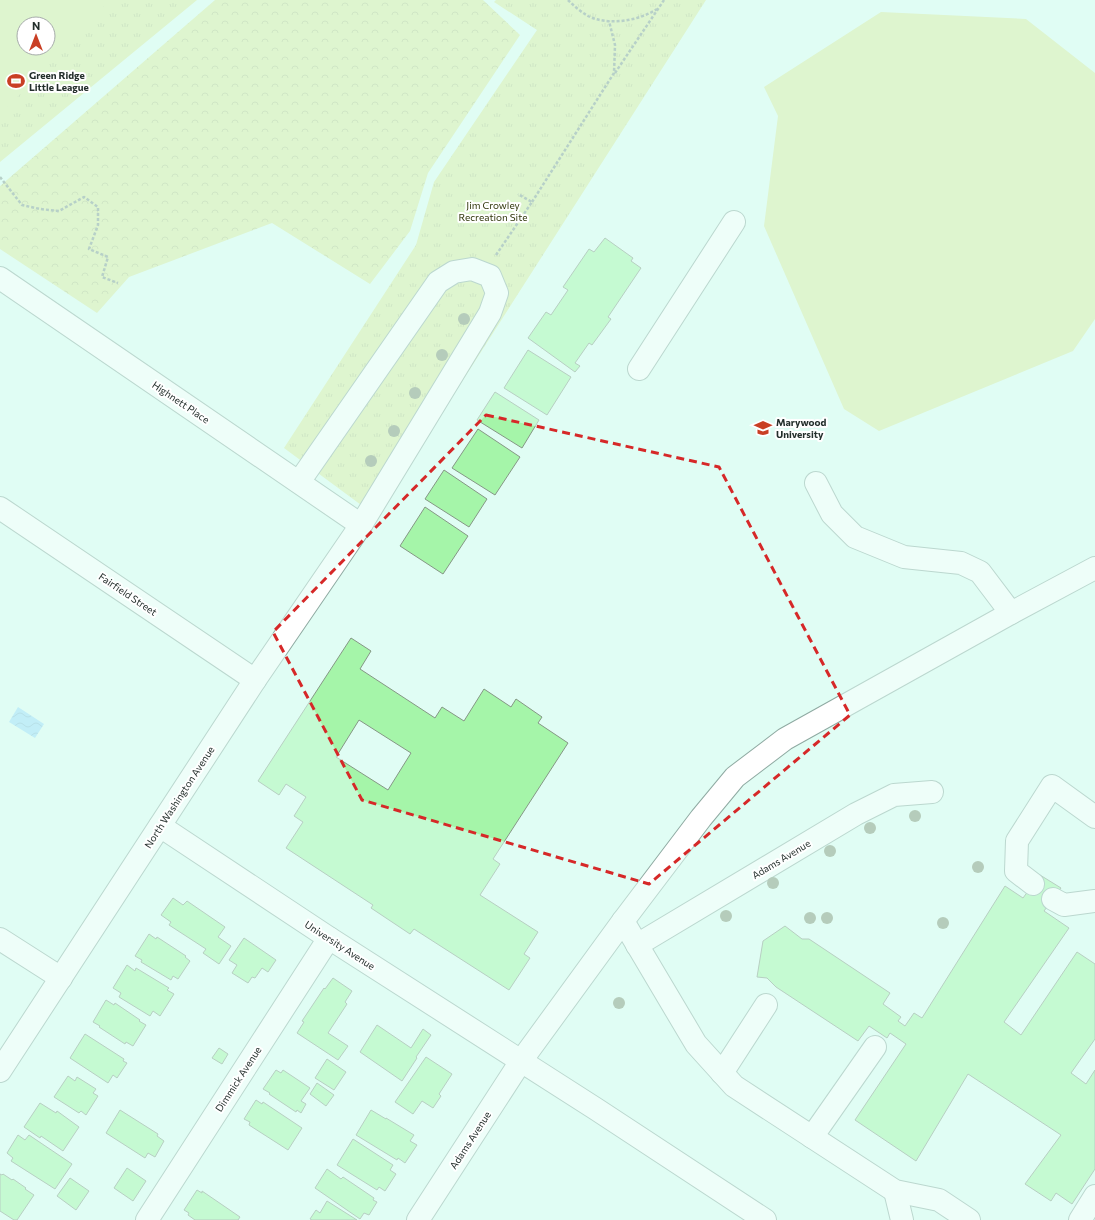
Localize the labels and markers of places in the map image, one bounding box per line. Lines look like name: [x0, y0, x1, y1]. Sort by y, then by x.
place label: Green Ridge Little League: [29, 69, 89, 93]
sports icon: Green Ridge Little League: [6, 71, 26, 91]
place label: Marywood University: [776, 416, 826, 440]
school or university icon: Marywood University: [753, 418, 773, 438]

